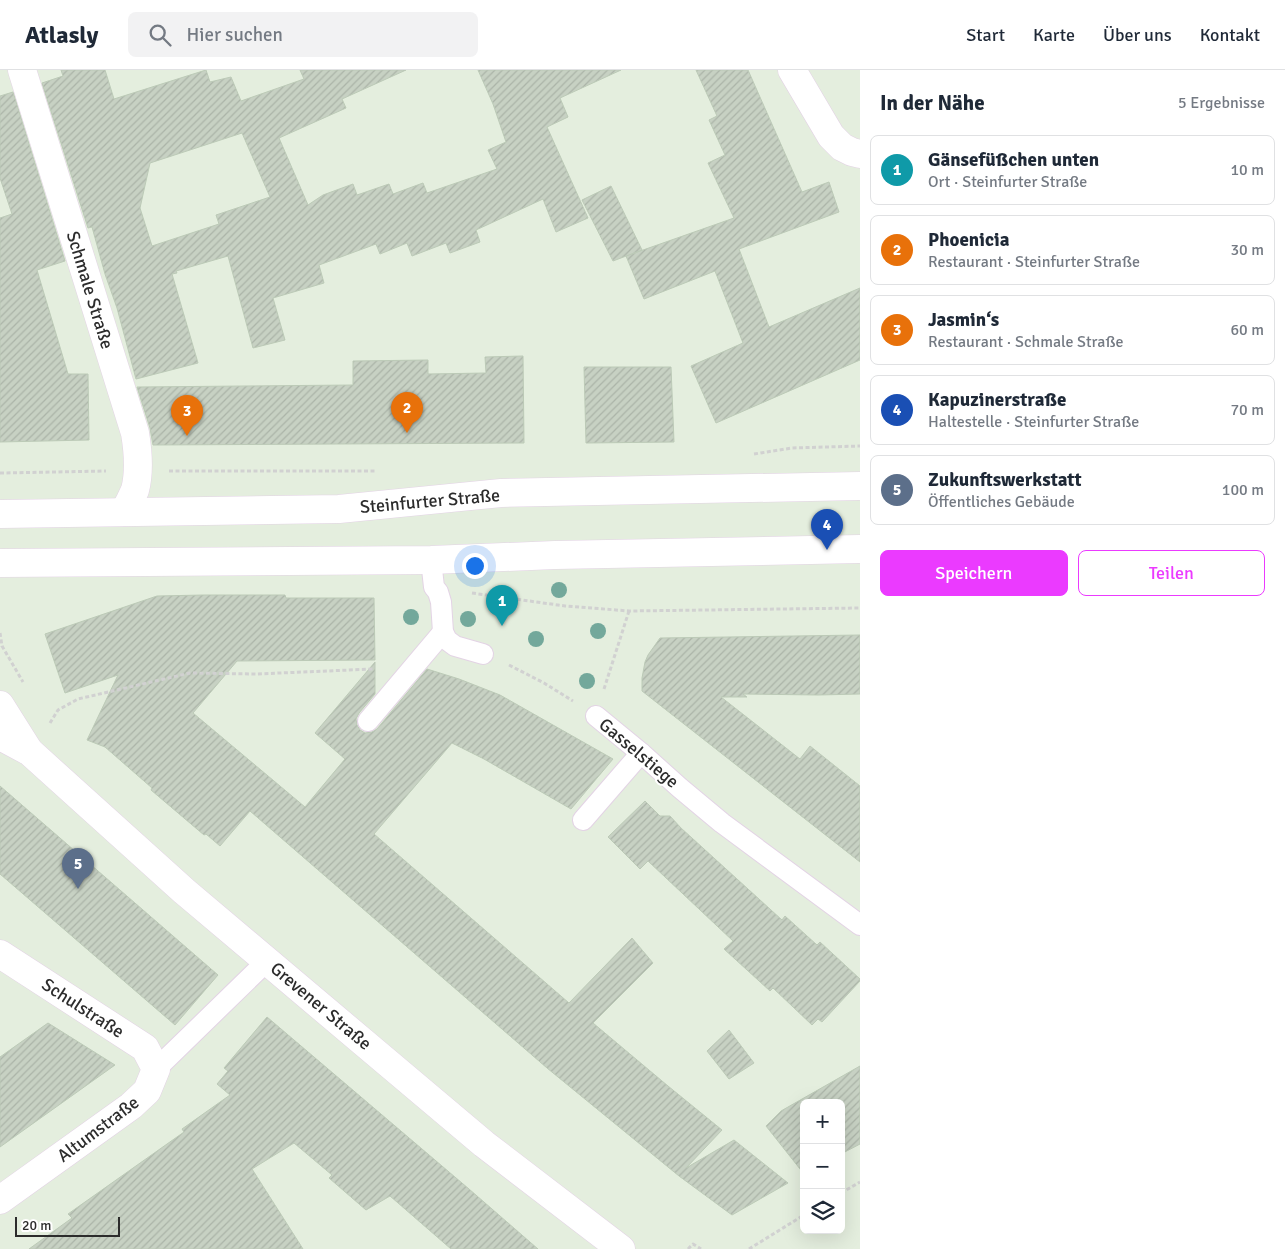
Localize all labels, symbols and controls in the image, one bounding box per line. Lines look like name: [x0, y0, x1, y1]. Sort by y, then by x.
search box: [128, 12, 478, 57]
text: Atlasly: [25, 20, 98, 50]
icon: search: [146, 21, 174, 49]
text: Hier suchen: [186, 23, 283, 47]
text: Start: [966, 24, 1005, 46]
text: Karte: [1033, 24, 1075, 46]
text: Über uns: [1103, 24, 1172, 46]
text: Kontakt: [1200, 24, 1260, 46]
text: In der Nähe: [880, 90, 985, 116]
text: 5 Ergebnisse: [1178, 93, 1265, 113]
text: Gänsefüßchen unten: [928, 148, 1099, 172]
text: 1: [893, 160, 901, 180]
text: 10 m: [1230, 160, 1264, 180]
text: Ort · Steinfurter Straße: [928, 172, 1087, 192]
street label: Schmale Straße: [62, 228, 118, 352]
text: Phoenicia: [928, 228, 1010, 252]
text: 2: [893, 240, 901, 260]
text: 30 m: [1230, 240, 1264, 260]
text: Restaurant · Steinfurter Straße: [928, 252, 1140, 272]
text: Jasmin‘s: [928, 308, 999, 332]
text: 3: [893, 320, 901, 340]
text: 60 m: [1230, 320, 1264, 340]
text: Restaurant · Schmale Straße: [928, 332, 1123, 352]
text: Kapuzinerstraße: [928, 388, 1066, 412]
pin: 2: [391, 392, 423, 433]
pin: 3: [171, 395, 203, 436]
text: 4: [893, 400, 901, 420]
text: 70 m: [1230, 400, 1264, 420]
text: Haltestelle · Steinfurter Straße: [928, 412, 1139, 432]
text: Zukunftswerkstatt: [928, 468, 1082, 492]
text: 5: [893, 480, 901, 500]
text: 100 m: [1222, 480, 1264, 500]
street label: Steinfurter Straße: [359, 484, 501, 518]
text: Öffentliches Gebäude: [928, 492, 1075, 512]
pin: 4: [811, 509, 843, 550]
button: Speichern: [880, 550, 1068, 596]
button: Teilen: [1078, 550, 1265, 596]
your location: [462, 553, 488, 579]
pin: 1: [486, 585, 518, 626]
street label: Gasselstiege: [595, 713, 683, 793]
pin: 5: [62, 848, 94, 889]
street label: Grevener Straße: [266, 957, 376, 1055]
street label: Schulstraße: [38, 973, 128, 1043]
street label: Altumstraße: [53, 1091, 143, 1167]
map controls: [800, 1099, 845, 1234]
button: +: [800, 1099, 845, 1144]
button: −: [800, 1144, 845, 1189]
button: layers: [800, 1189, 845, 1234]
scale bar: [15, 1214, 120, 1237]
text: 20 m: [22, 1217, 51, 1234]

